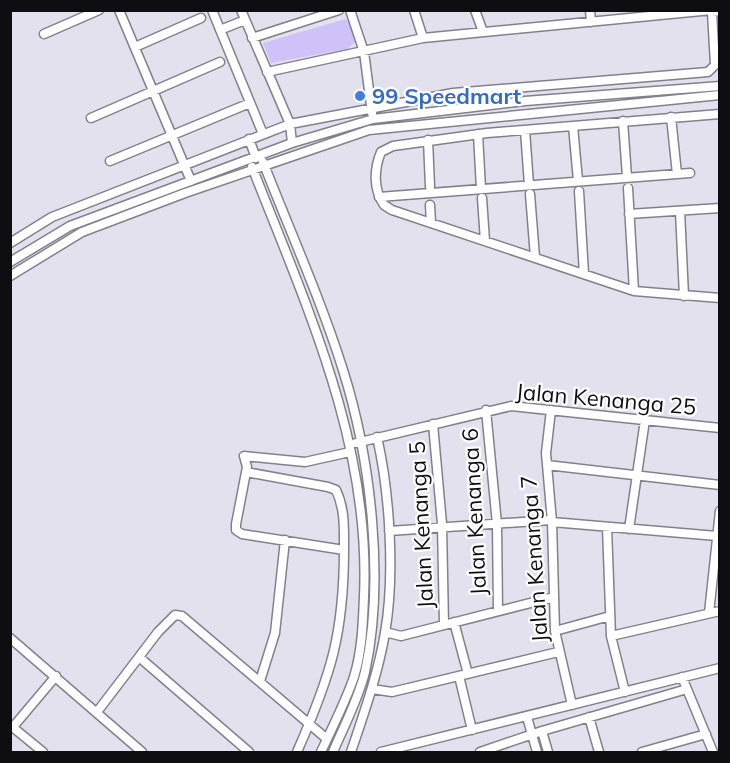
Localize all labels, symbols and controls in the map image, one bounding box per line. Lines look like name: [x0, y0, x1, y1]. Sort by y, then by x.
place label: 99 Speedmart: [372, 82, 521, 110]
marker: 99 Speedmart: [353, 89, 367, 103]
street label: Jalan Kenanga 25: [515, 377, 697, 421]
street label: Jalan Kenanga 6: [456, 428, 492, 596]
street label: Jalan Kenanga 5: [403, 441, 439, 609]
street label: Jalan Kenanga 7: [514, 474, 554, 644]

